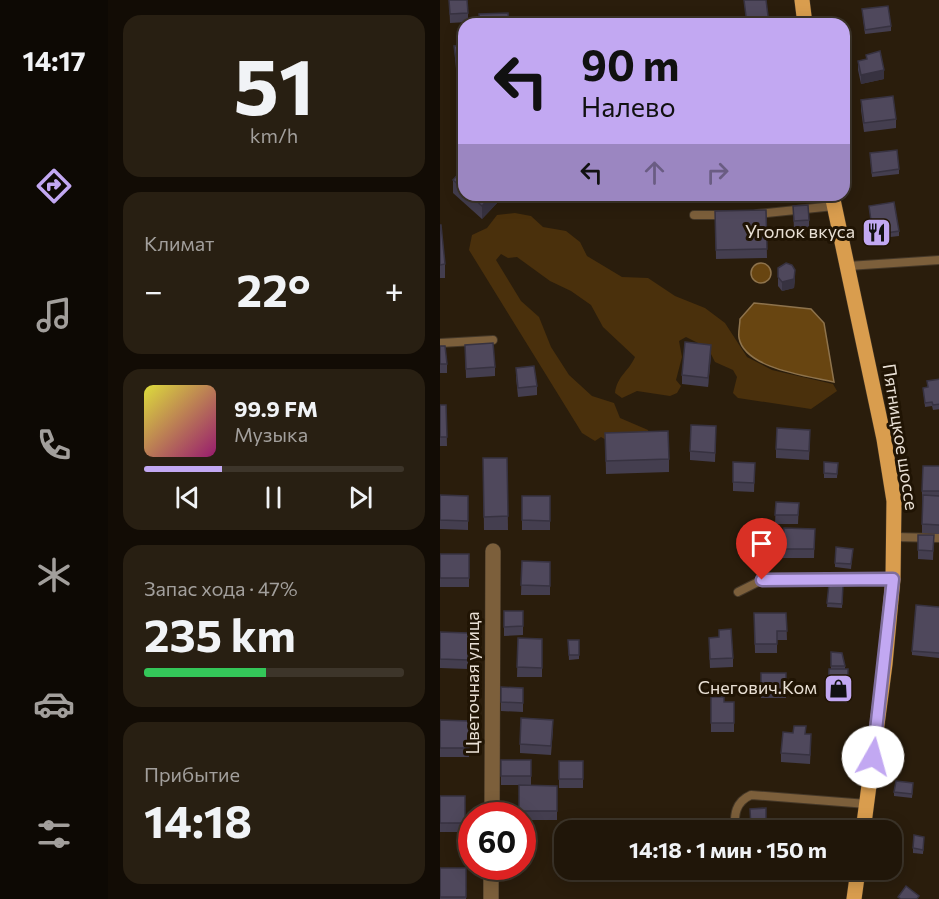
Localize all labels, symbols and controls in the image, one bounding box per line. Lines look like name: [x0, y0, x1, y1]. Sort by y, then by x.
text: 51: [234, 36, 314, 131]
text: 90 m: [581, 38, 680, 90]
icon: left: [482, 42, 560, 120]
text: 14:17: [23, 44, 85, 77]
text: Налево: [581, 90, 676, 123]
text: km/h: [250, 123, 298, 147]
icon: left: [575, 156, 608, 189]
icon: ahead: [638, 156, 671, 189]
icon: right: [701, 156, 734, 189]
icon: directions: [33, 165, 75, 207]
restaurant icon: Уголок вкуса: [860, 216, 892, 248]
place label: Уголок вкуса: [745, 220, 855, 242]
text: Климат: [144, 231, 214, 255]
text: 22°: [237, 261, 311, 316]
text: −: [144, 269, 163, 310]
text: +: [385, 269, 404, 310]
icon: music: [33, 294, 75, 336]
street label: Пятницкое шоссе: [879, 362, 923, 512]
text: 99.9 FM: [234, 395, 318, 422]
text: Музыка: [234, 422, 308, 446]
icon: phone: [33, 424, 75, 466]
icon: previous: [171, 481, 204, 514]
icon: pause: [257, 481, 290, 514]
icon: next: [344, 481, 377, 514]
pin: [736, 518, 787, 580]
icon: arrive: [745, 527, 778, 560]
icon: climate: [33, 554, 75, 596]
text: Запас хода · 47%: [144, 576, 298, 600]
text: 235 km: [144, 606, 296, 661]
street label: Цветочная улица: [461, 611, 483, 755]
shop icon: Снегович.Ком: [822, 672, 854, 704]
place label: Снегович.Ком: [698, 676, 817, 698]
icon: car: [33, 683, 75, 725]
position arrow: [841, 725, 905, 789]
text: Прибытие: [144, 762, 240, 786]
text: 14:18: [144, 792, 252, 847]
speed limit sign: 60: [458, 802, 536, 880]
icon: filters: [33, 813, 75, 855]
text: 14:18 · 1 мин · 150 m: [629, 836, 827, 863]

